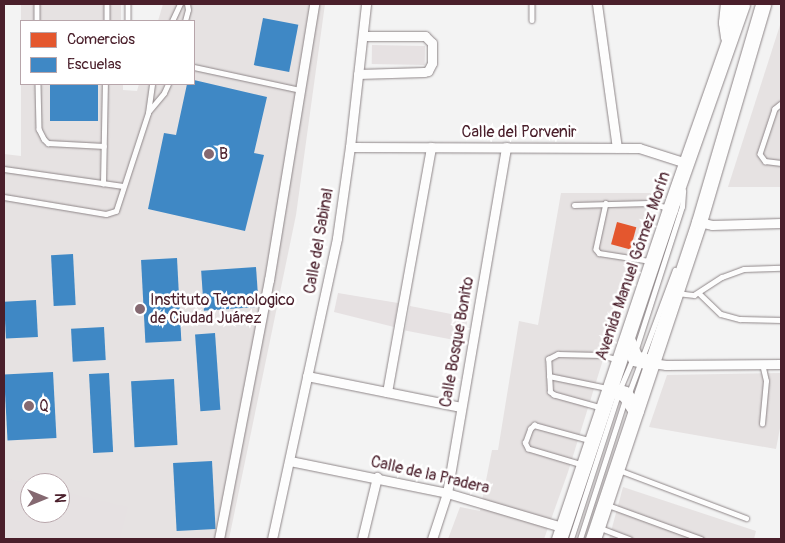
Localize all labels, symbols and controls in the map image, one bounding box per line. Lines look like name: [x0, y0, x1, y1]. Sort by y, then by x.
legend: [20, 20, 195, 85]
text: Comercios: [67, 30, 135, 49]
text: Escuelas: [67, 55, 121, 74]
street label: Calle del Porvenir: [462, 122, 576, 142]
place label: B: [219, 144, 228, 164]
marker: B: [203, 148, 215, 160]
street label: Avenida Manuel Gómez Morín: [592, 169, 674, 363]
street label: Calle del Sabinal: [300, 187, 338, 295]
street label: Calle Bosque Bonito: [436, 275, 478, 409]
place label: Instituto Tecnologico de Ciudad Juárez: [150, 290, 295, 328]
marker: Instituto Tecnologico de Ciudad Juárez: [134, 303, 146, 315]
place label: Q: [39, 396, 49, 416]
marker: Q: [23, 400, 35, 412]
street label: Calle de la Pradera: [369, 452, 491, 498]
north arrow: [20, 473, 70, 523]
text: N: [51, 493, 68, 503]

